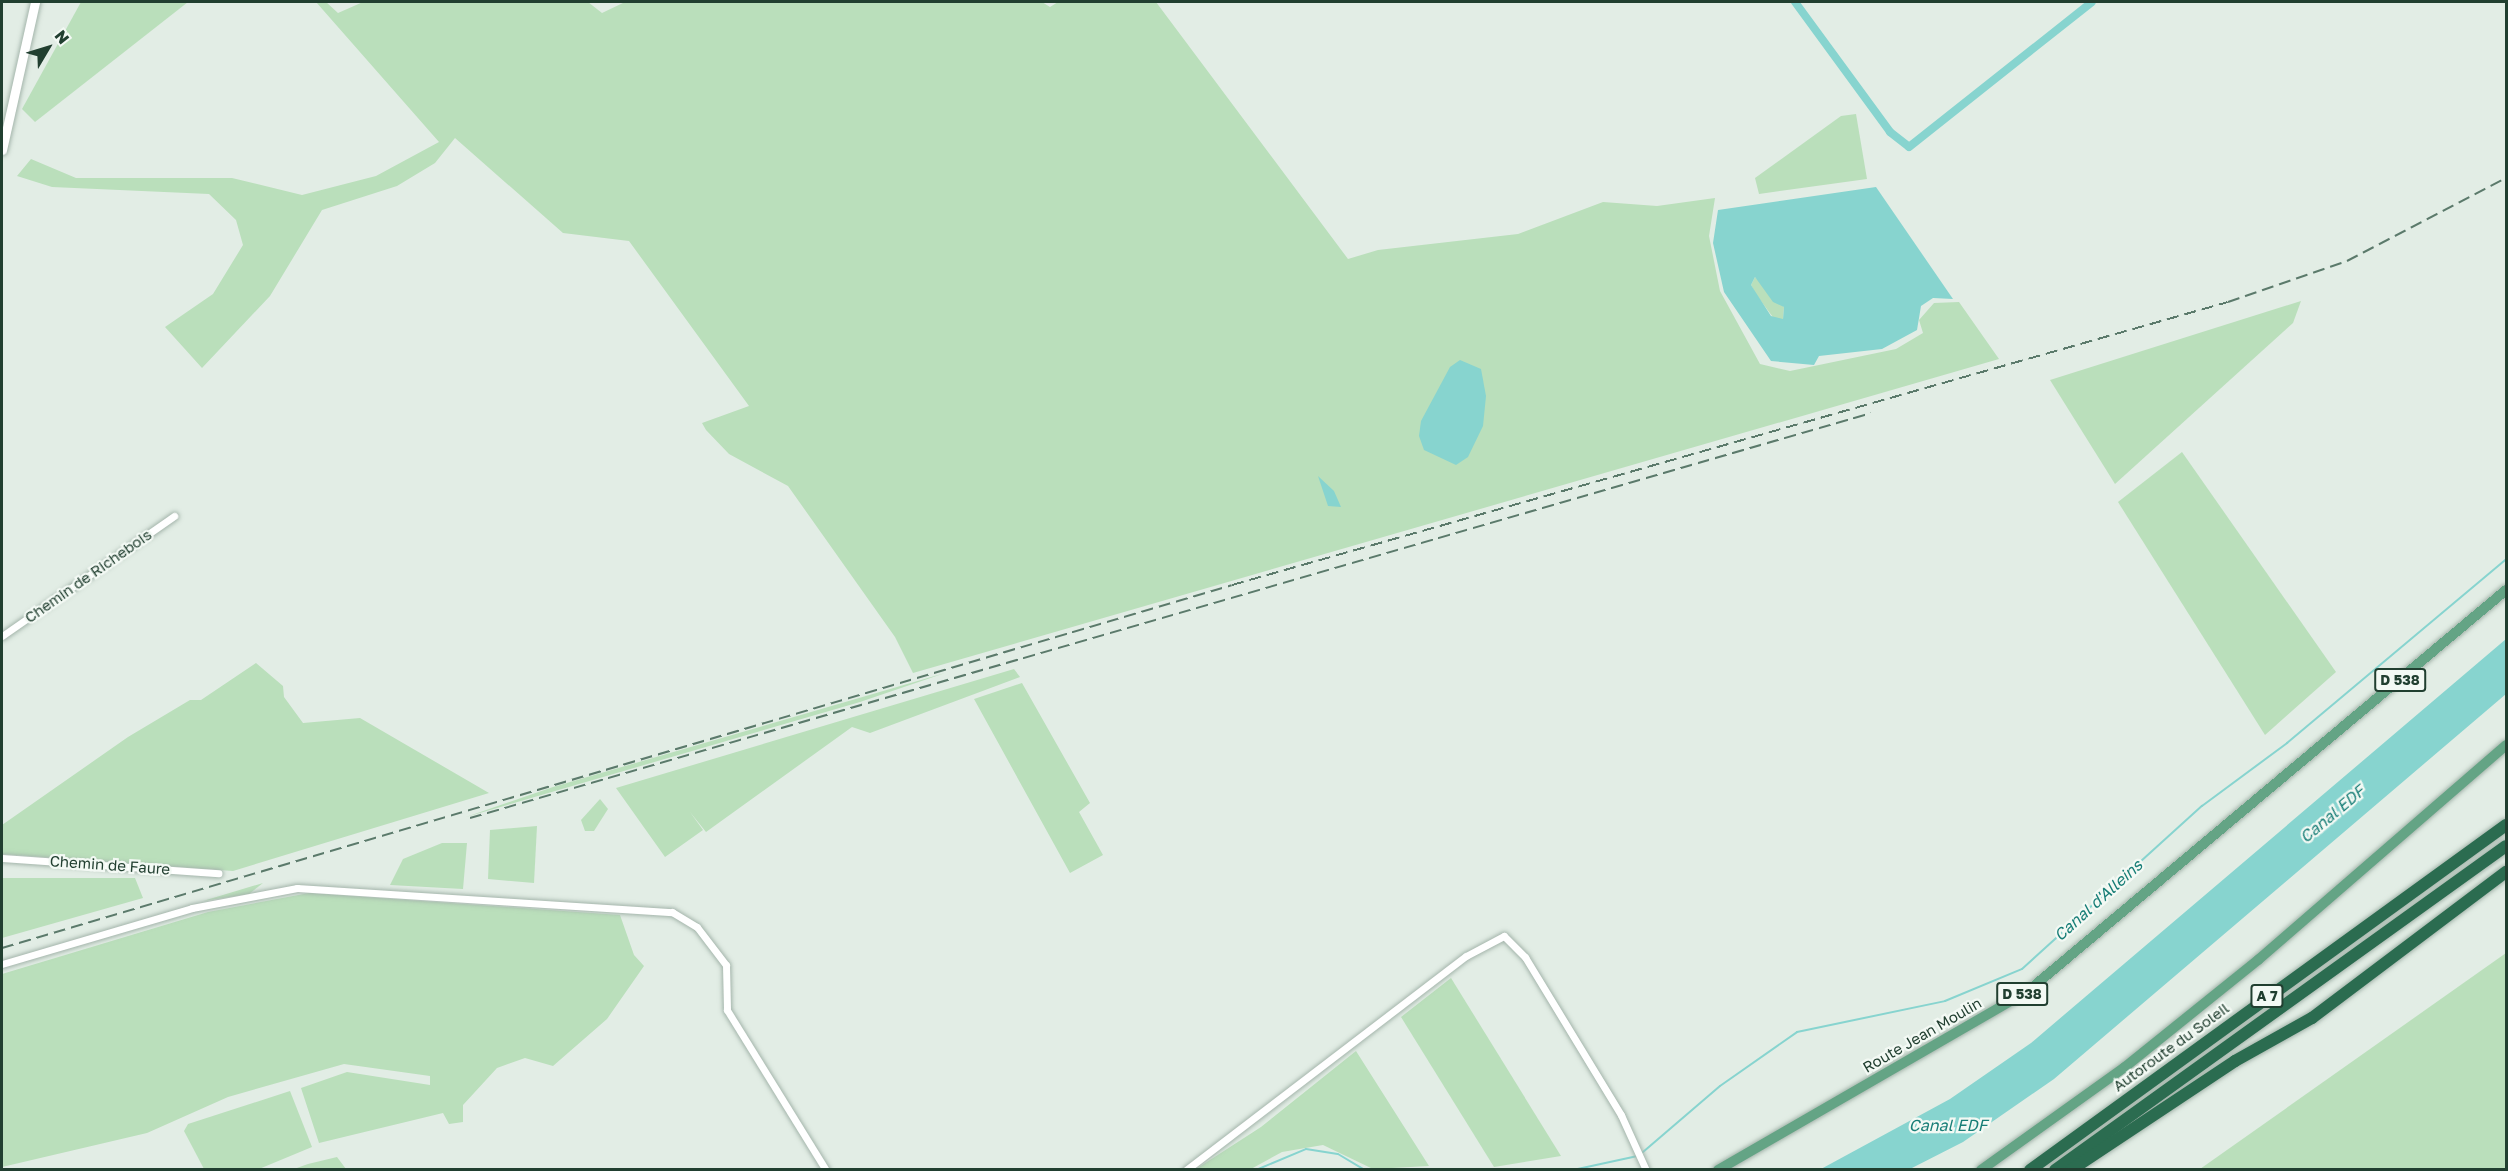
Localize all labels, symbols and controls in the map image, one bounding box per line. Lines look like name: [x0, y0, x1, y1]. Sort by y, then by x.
north arrow: [18, 18, 78, 78]
text: N: [51, 26, 74, 48]
street label: Chemin de Richebois: [21, 525, 155, 627]
road number: D 538: [2373, 669, 2427, 691]
water label: Canal EDF: [2296, 781, 2368, 847]
street label: Chemin de Faure: [49, 852, 171, 878]
water label: Canal d'Alleins: [2050, 855, 2146, 945]
road number: D 538: [1995, 983, 2049, 1005]
road number: A 7: [2249, 985, 2285, 1007]
street label: Route Jean Moulin: [1859, 994, 1985, 1076]
street label: Autoroute du Soleil: [2110, 999, 2232, 1095]
water label: Canal EDF: [1909, 1115, 1987, 1135]

